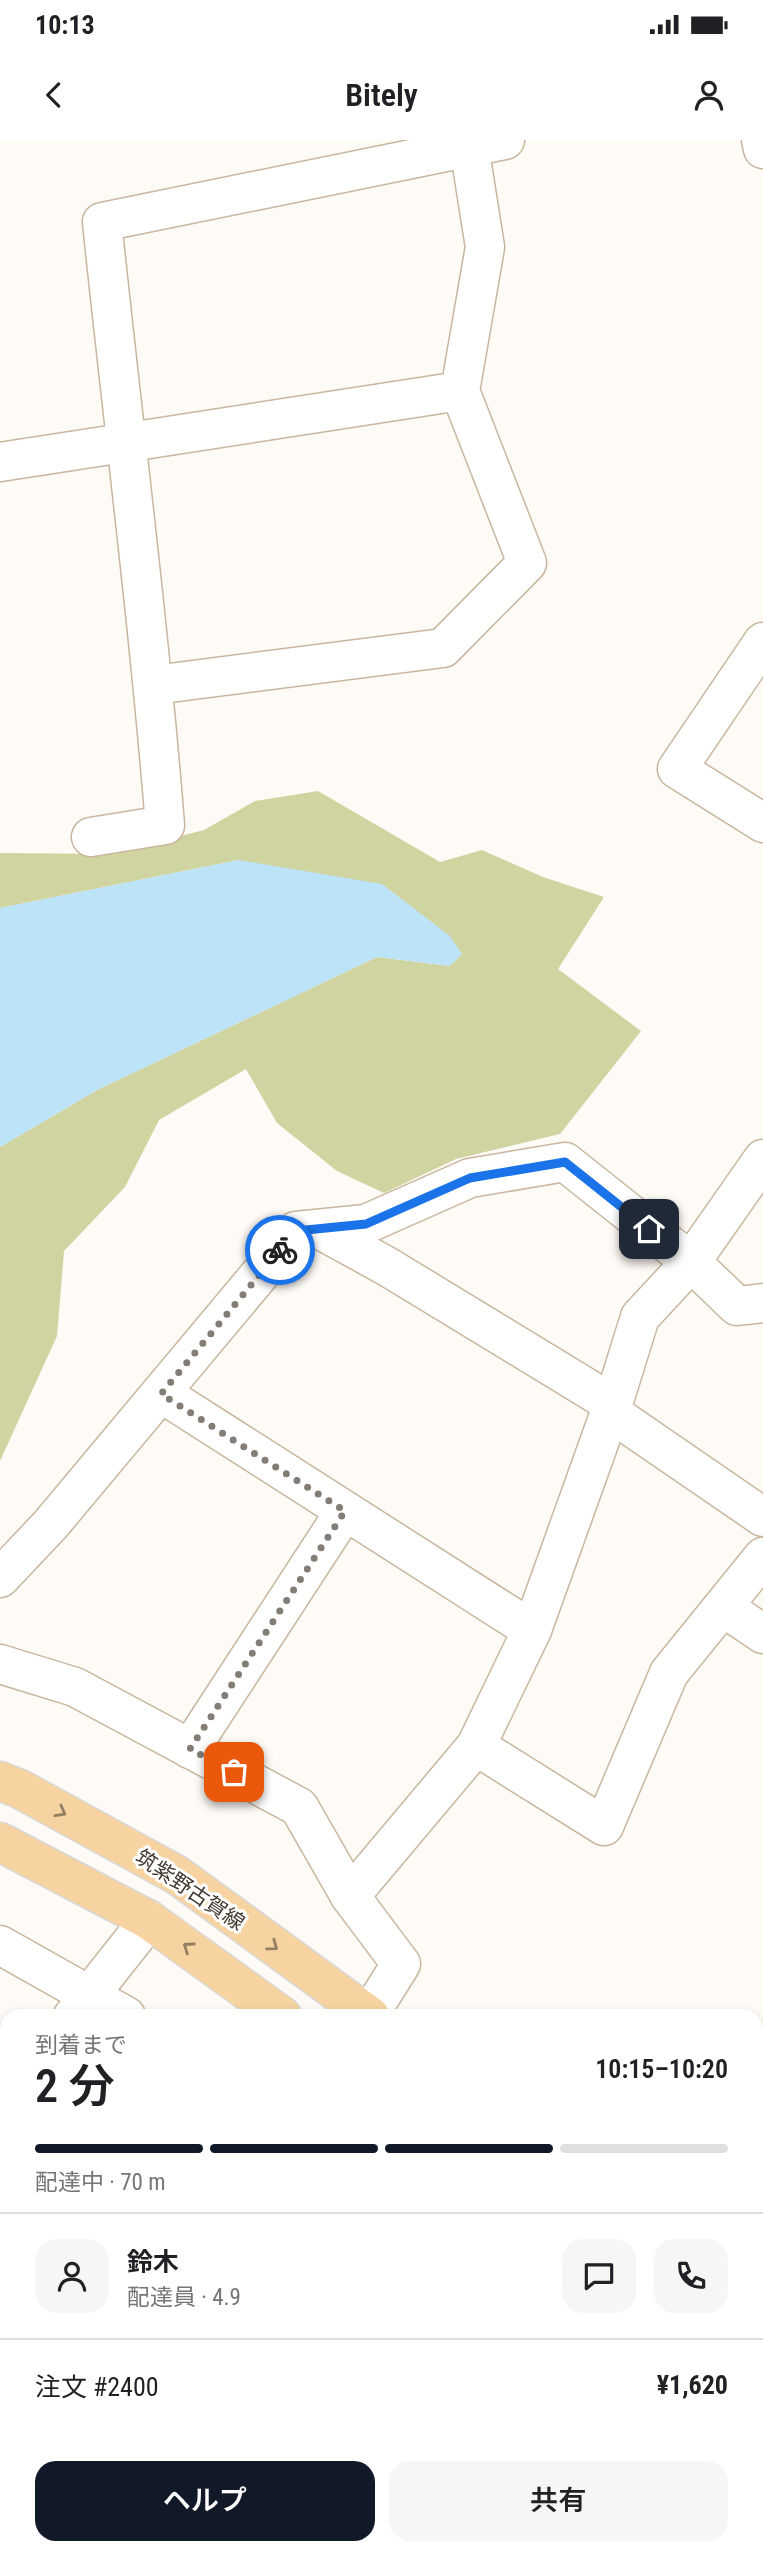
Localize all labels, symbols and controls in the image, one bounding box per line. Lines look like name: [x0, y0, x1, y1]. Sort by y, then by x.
text: 10:13: [35, 10, 95, 40]
icon: back: [35, 76, 73, 114]
text: Bitely: [345, 76, 418, 114]
icon: person: [690, 76, 728, 114]
pin: [619, 1199, 679, 1259]
icon: home: [630, 1210, 668, 1248]
courier: [245, 1215, 315, 1285]
icon: bike: [261, 1231, 299, 1269]
pin: [204, 1742, 264, 1802]
icon: bag: [215, 1753, 253, 1791]
one-way arrow: [54, 1804, 66, 1817]
street label: 筑紫野古賀線: [131, 1845, 249, 1935]
one-way arrow: [265, 1938, 278, 1951]
one-way arrow: [183, 1943, 196, 1955]
text: 到着まで: [35, 2032, 127, 2059]
text: 10:15–10:20: [595, 2054, 728, 2084]
text: 2 分: [35, 2059, 115, 2113]
text: 配達中 · 70 m: [35, 2169, 165, 2196]
button: person: [35, 2239, 109, 2313]
button: chat: [562, 2239, 636, 2313]
button: phone: [654, 2239, 728, 2313]
text: 鈴木: [127, 2247, 179, 2277]
text: 配達員 · 4.9: [127, 2284, 241, 2311]
text: ¥1,620: [657, 2370, 728, 2400]
text: 注文 #2400: [35, 2372, 159, 2402]
button: ヘルプ: [35, 2461, 375, 2541]
button: 共有: [389, 2461, 728, 2541]

